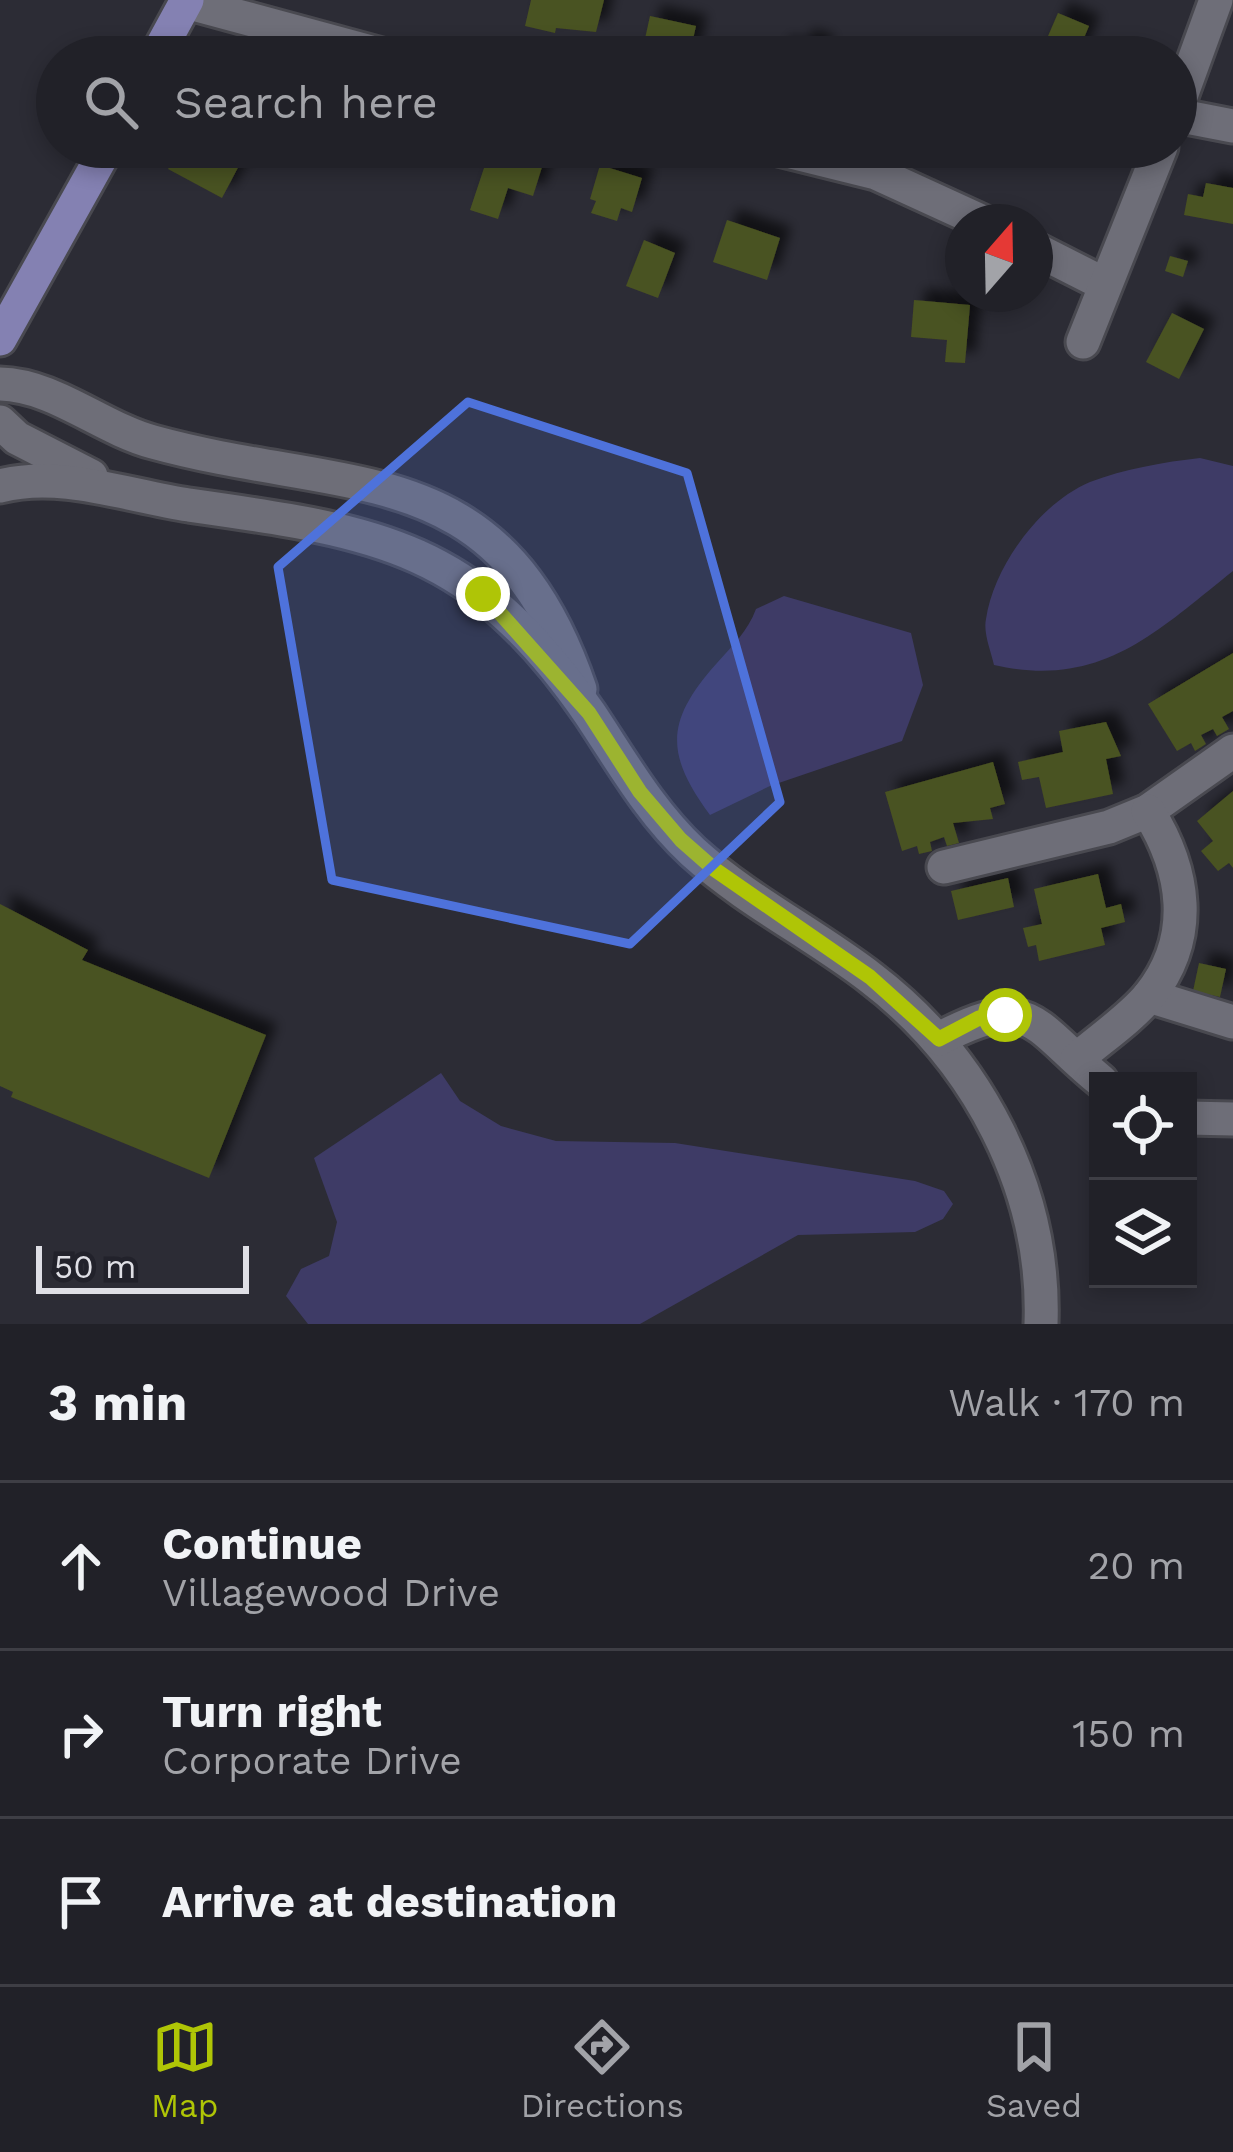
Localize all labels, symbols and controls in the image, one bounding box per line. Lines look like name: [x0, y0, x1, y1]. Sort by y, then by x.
search box: [36, 36, 1197, 168]
icon: search: [78, 69, 144, 135]
text: Search here: [174, 76, 438, 129]
north arrow: [945, 204, 1053, 312]
route end: [456, 567, 510, 621]
route start: [978, 988, 1032, 1042]
map controls: [1089, 1072, 1197, 1288]
button: locate: [1089, 1072, 1197, 1180]
button: layers: [1089, 1180, 1197, 1288]
scale bar: [36, 1240, 249, 1293]
text: 50 m: [54, 1247, 136, 1286]
text: 3 min: [48, 1373, 187, 1432]
text: Walk · 170 m: [948, 1380, 1185, 1425]
text: Continue: [162, 1517, 362, 1570]
icon: ahead: [48, 1533, 114, 1599]
text: 20 m: [1088, 1543, 1185, 1588]
text: Villagewood Drive: [162, 1570, 500, 1615]
text: Turn right: [162, 1685, 382, 1738]
icon: right: [48, 1701, 114, 1767]
text: 150 m: [1072, 1711, 1185, 1756]
text: Corporate Drive: [162, 1738, 462, 1783]
icon: arrive: [48, 1869, 114, 1935]
text: Arrive at destination: [162, 1875, 617, 1928]
tab: Map: [151, 2014, 218, 2125]
tab: Directions: [521, 2014, 684, 2125]
tab: Saved: [986, 2014, 1082, 2125]

